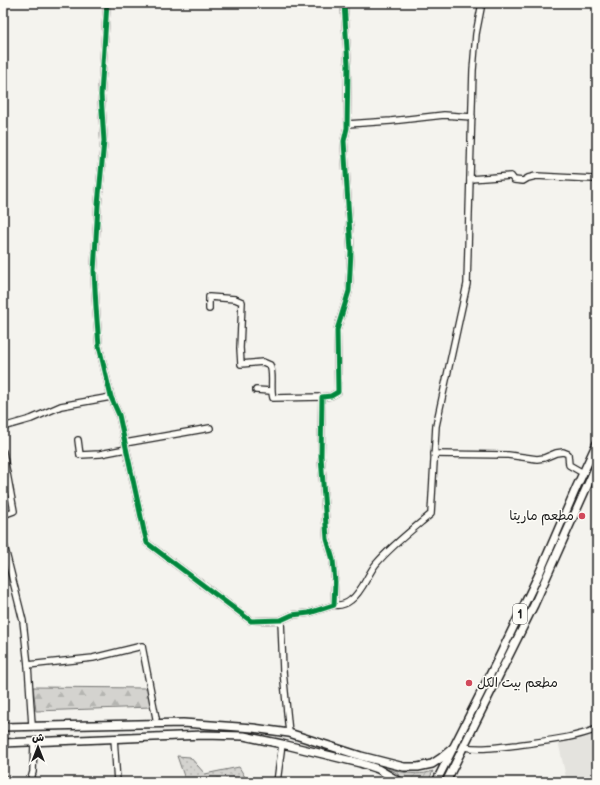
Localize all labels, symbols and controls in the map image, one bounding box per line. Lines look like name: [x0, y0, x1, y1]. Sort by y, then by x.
place label: مطعم ماريتا: [509, 508, 574, 526]
marker: مطعم ماريتا: [577, 511, 587, 521]
road number: 1: [513, 604, 527, 624]
place label: مطعم بيت الكل: [477, 675, 558, 693]
marker: مطعم بيت الكل: [464, 678, 474, 688]
north arrow: [18, 727, 58, 767]
text: ش: [32, 731, 44, 744]

